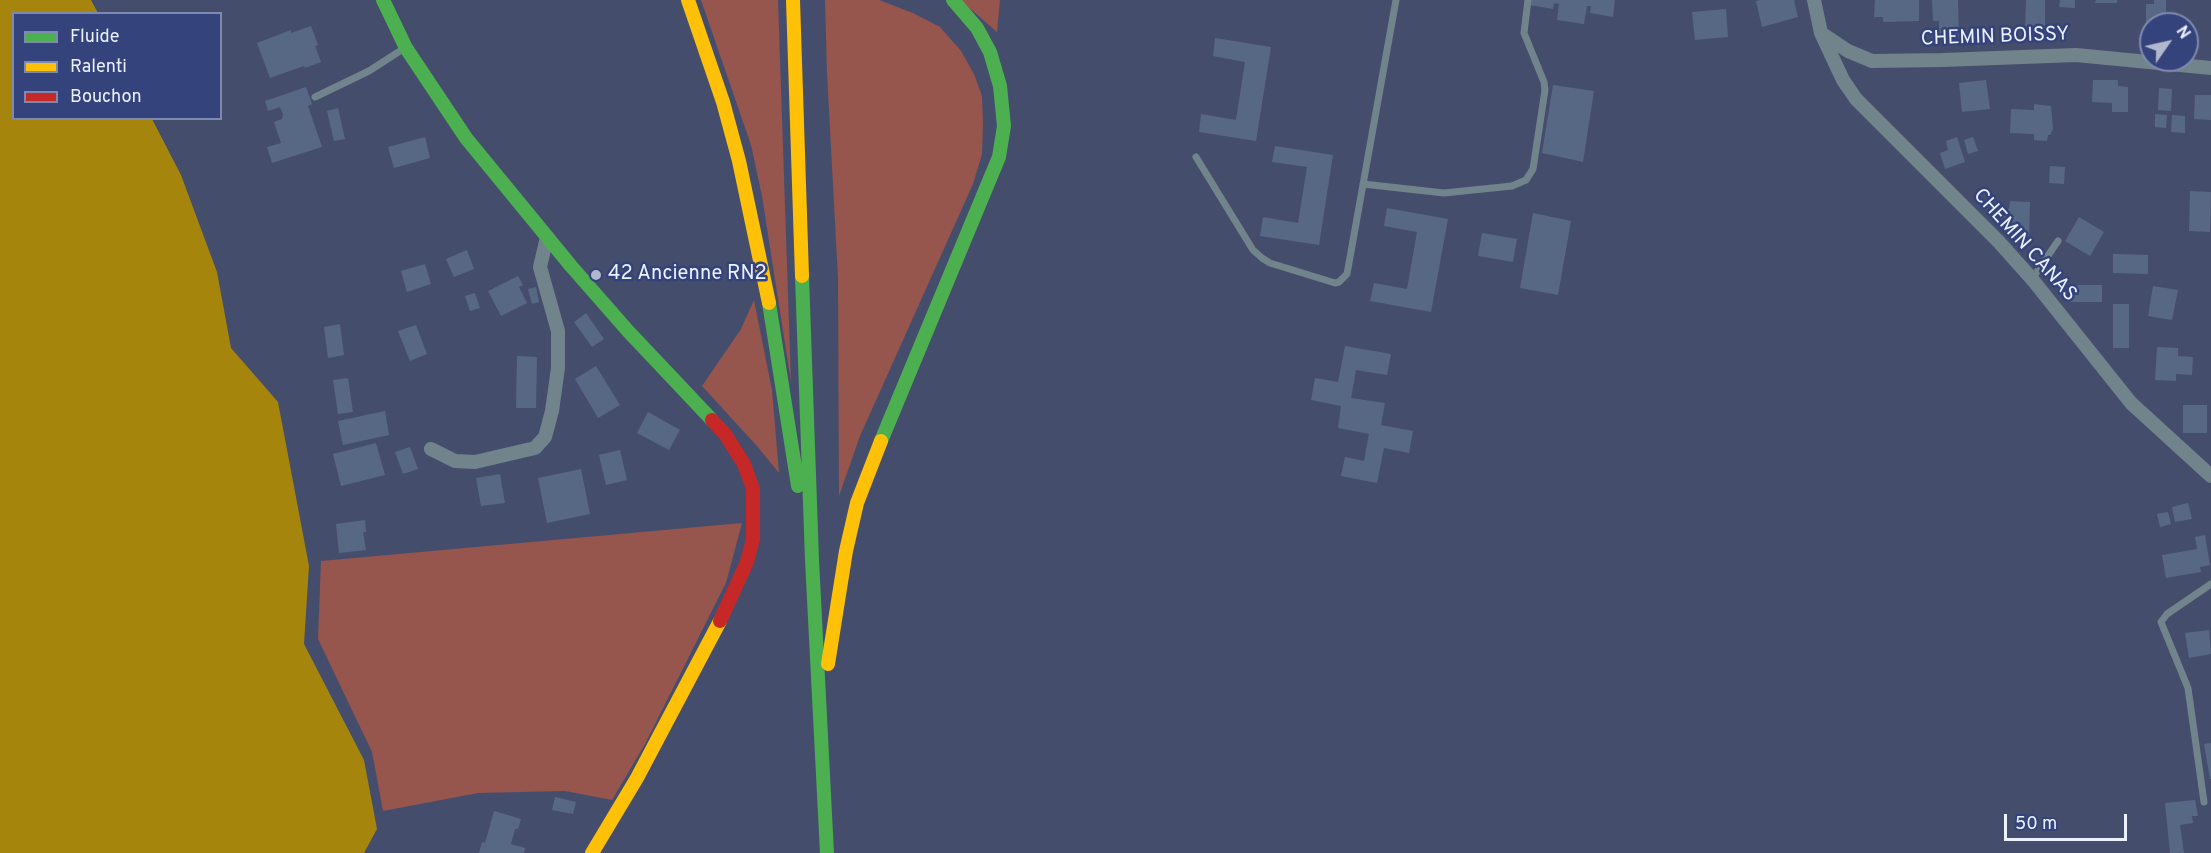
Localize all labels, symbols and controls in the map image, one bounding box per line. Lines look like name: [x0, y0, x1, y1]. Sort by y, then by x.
legend: [12, 12, 222, 120]
north arrow: [2139, 12, 2199, 72]
street label: CHEMIN BOISSY: [1920, 23, 2070, 53]
text: N: [2171, 23, 2194, 43]
text: Fluide: [70, 26, 119, 49]
text: Ralenti: [70, 56, 127, 79]
text: Bouchon: [70, 86, 142, 109]
street label: CHEMIN CANAS: [1967, 185, 2081, 307]
place label: 42 Ancienne RN2: [608, 263, 767, 287]
marker: 42 Ancienne RN2: [589, 268, 603, 282]
scale bar: [2007, 802, 2130, 840]
text: 50 m: [2015, 813, 2057, 836]

